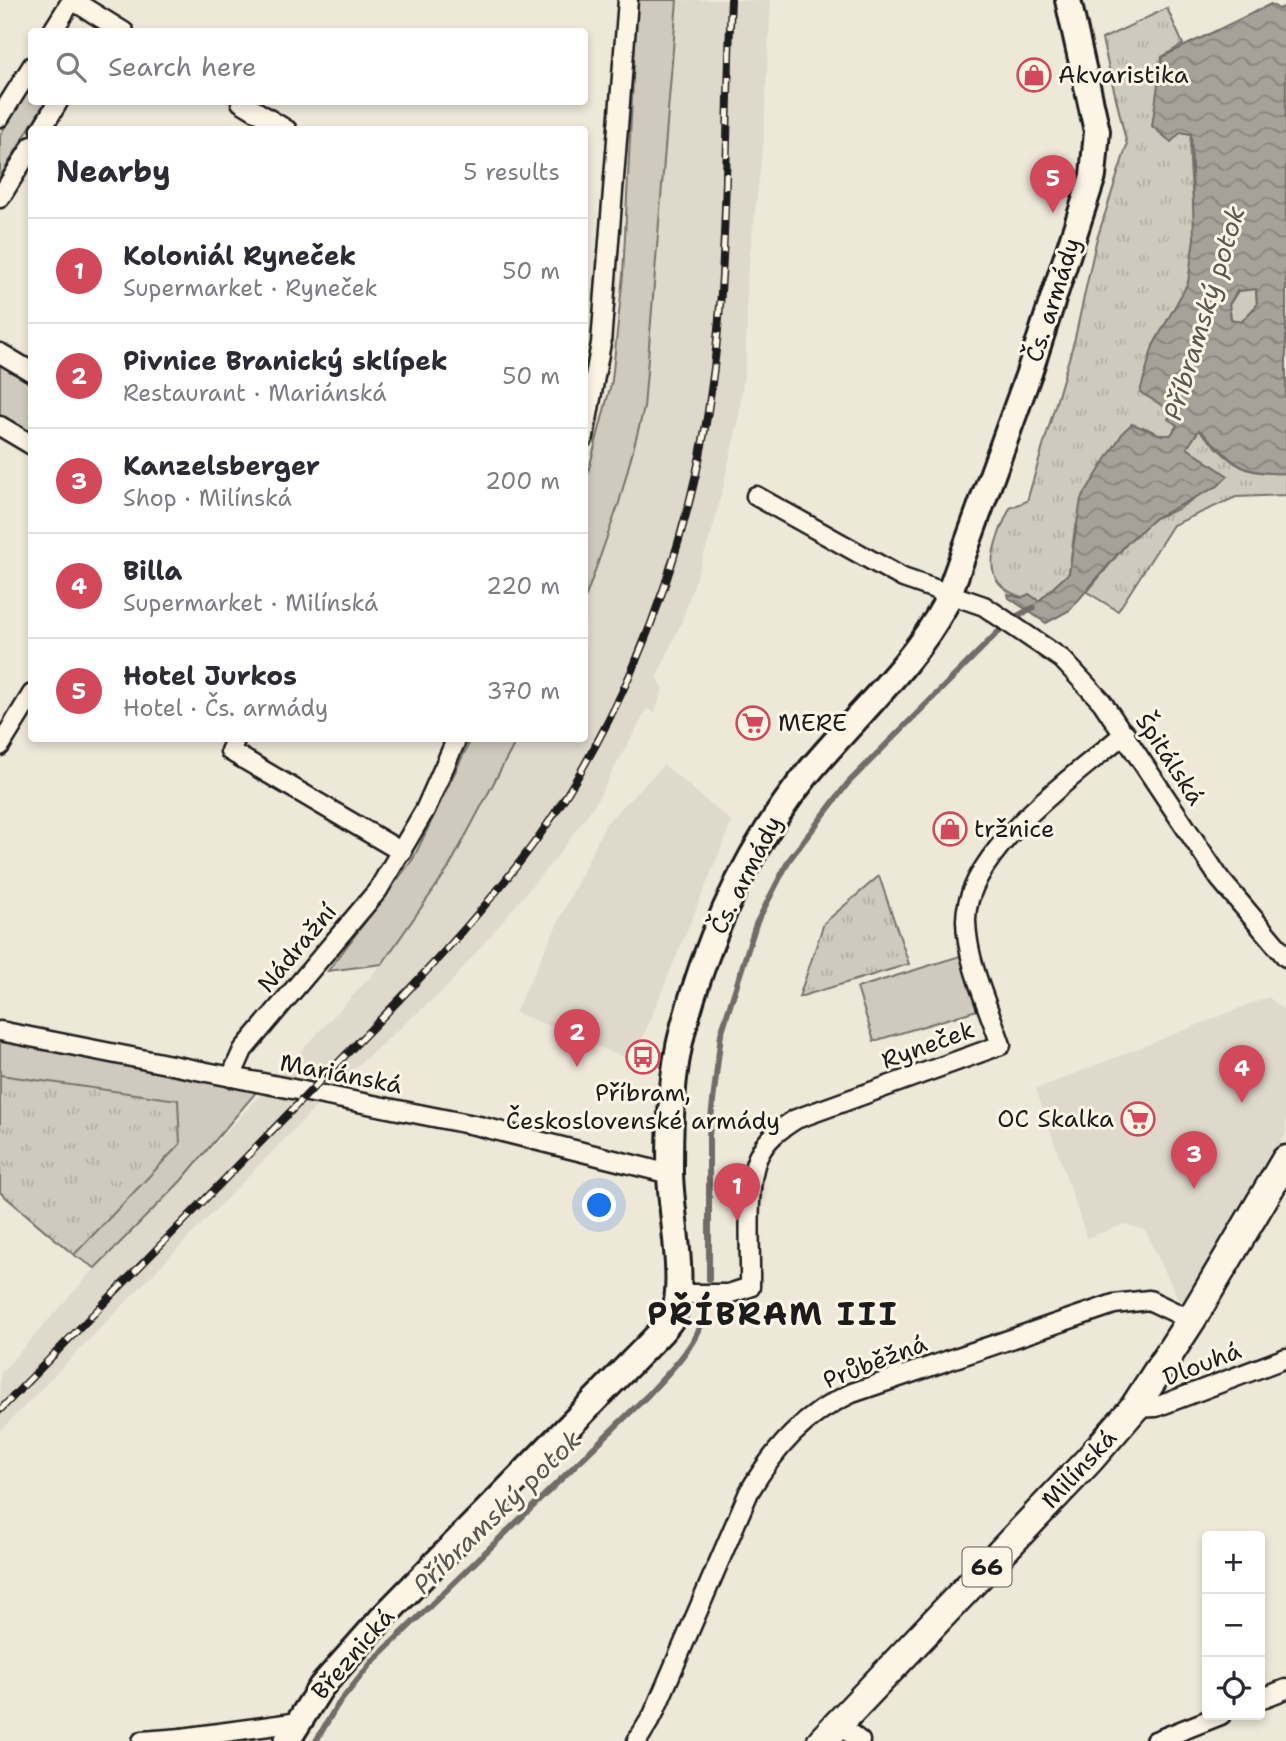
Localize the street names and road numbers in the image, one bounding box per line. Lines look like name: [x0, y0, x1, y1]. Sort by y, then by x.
street label: Čs. armády: [1018, 234, 1088, 366]
street label: Špitálská: [1128, 707, 1212, 811]
street label: Čs. armády: [702, 810, 790, 940]
street label: Nádražní: [250, 896, 344, 999]
street label: Ryneček: [877, 1013, 979, 1077]
street label: Mariánská: [277, 1047, 405, 1101]
street label: Průběžná: [819, 1328, 932, 1396]
street label: Dlouhá: [1158, 1335, 1246, 1393]
street label: Milínská: [1034, 1422, 1124, 1515]
road number: 66: [962, 1548, 1012, 1586]
street label: Březnická: [304, 1601, 402, 1707]

